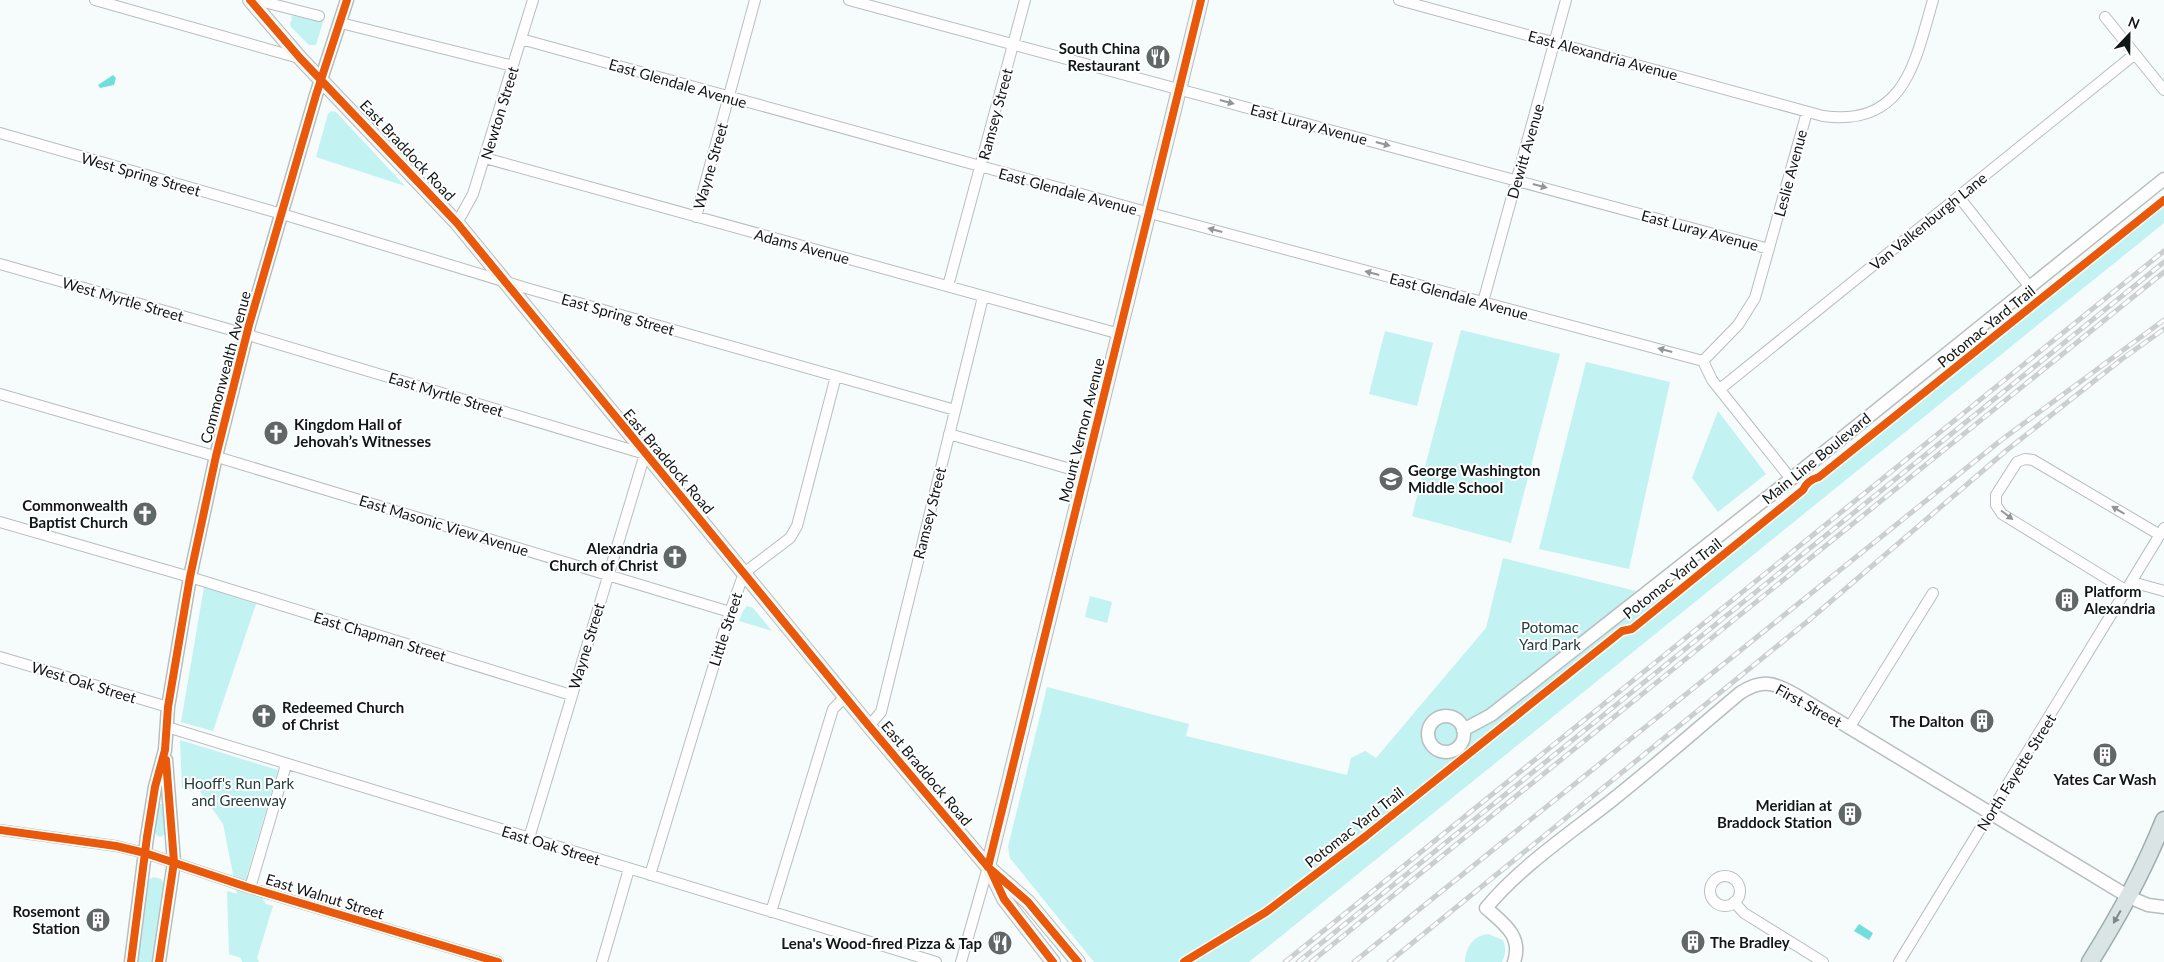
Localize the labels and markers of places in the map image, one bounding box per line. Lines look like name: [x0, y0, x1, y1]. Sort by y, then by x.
place label: South China Restaurant: [1059, 39, 1140, 74]
restaurant icon: South China Restaurant: [1145, 44, 1171, 70]
place label: Kingdom Hall of Jehovah’s Witnesses: [294, 415, 431, 450]
church icon: Kingdom Hall of Jehovah’s Witnesses: [263, 420, 289, 446]
place label: George Washington Middle School: [1408, 461, 1541, 496]
school or university icon: George Washington Middle School: [1378, 466, 1404, 492]
place label: Commonwealth Baptist Church: [22, 496, 128, 531]
church icon: Commonwealth Baptist Church: [132, 501, 158, 527]
place label: Alexandria Church of Christ: [549, 539, 658, 574]
church icon: Alexandria Church of Christ: [662, 544, 688, 570]
place label: Platform Alexandria: [2083, 582, 2155, 617]
building icon: Platform Alexandria: [2054, 587, 2080, 613]
place label: Redeemed Church of Christ: [282, 698, 404, 733]
church icon: Redeemed Church of Christ: [251, 703, 277, 729]
building icon: The Dalton: [1969, 708, 1995, 734]
place label: The Dalton: [1890, 712, 1964, 730]
building icon: Yates Car Wash: [2092, 742, 2118, 768]
place label: Yates Car Wash: [2052, 770, 2157, 788]
place label: Meridian at Braddock Station: [1717, 796, 1832, 831]
building icon: Meridian at Braddock Station: [1837, 801, 1863, 827]
place label: Rosemont Station: [13, 902, 80, 937]
building icon: Rosemont Station: [85, 907, 111, 933]
building icon: The Bradley: [1680, 929, 1706, 955]
restaurant icon: Lena's Wood-fired Pizza & Tap: [987, 930, 1013, 956]
place label: The Bradley: [1710, 933, 1790, 951]
place label: Lena's Wood-fired Pizza & Tap: [781, 934, 982, 952]

